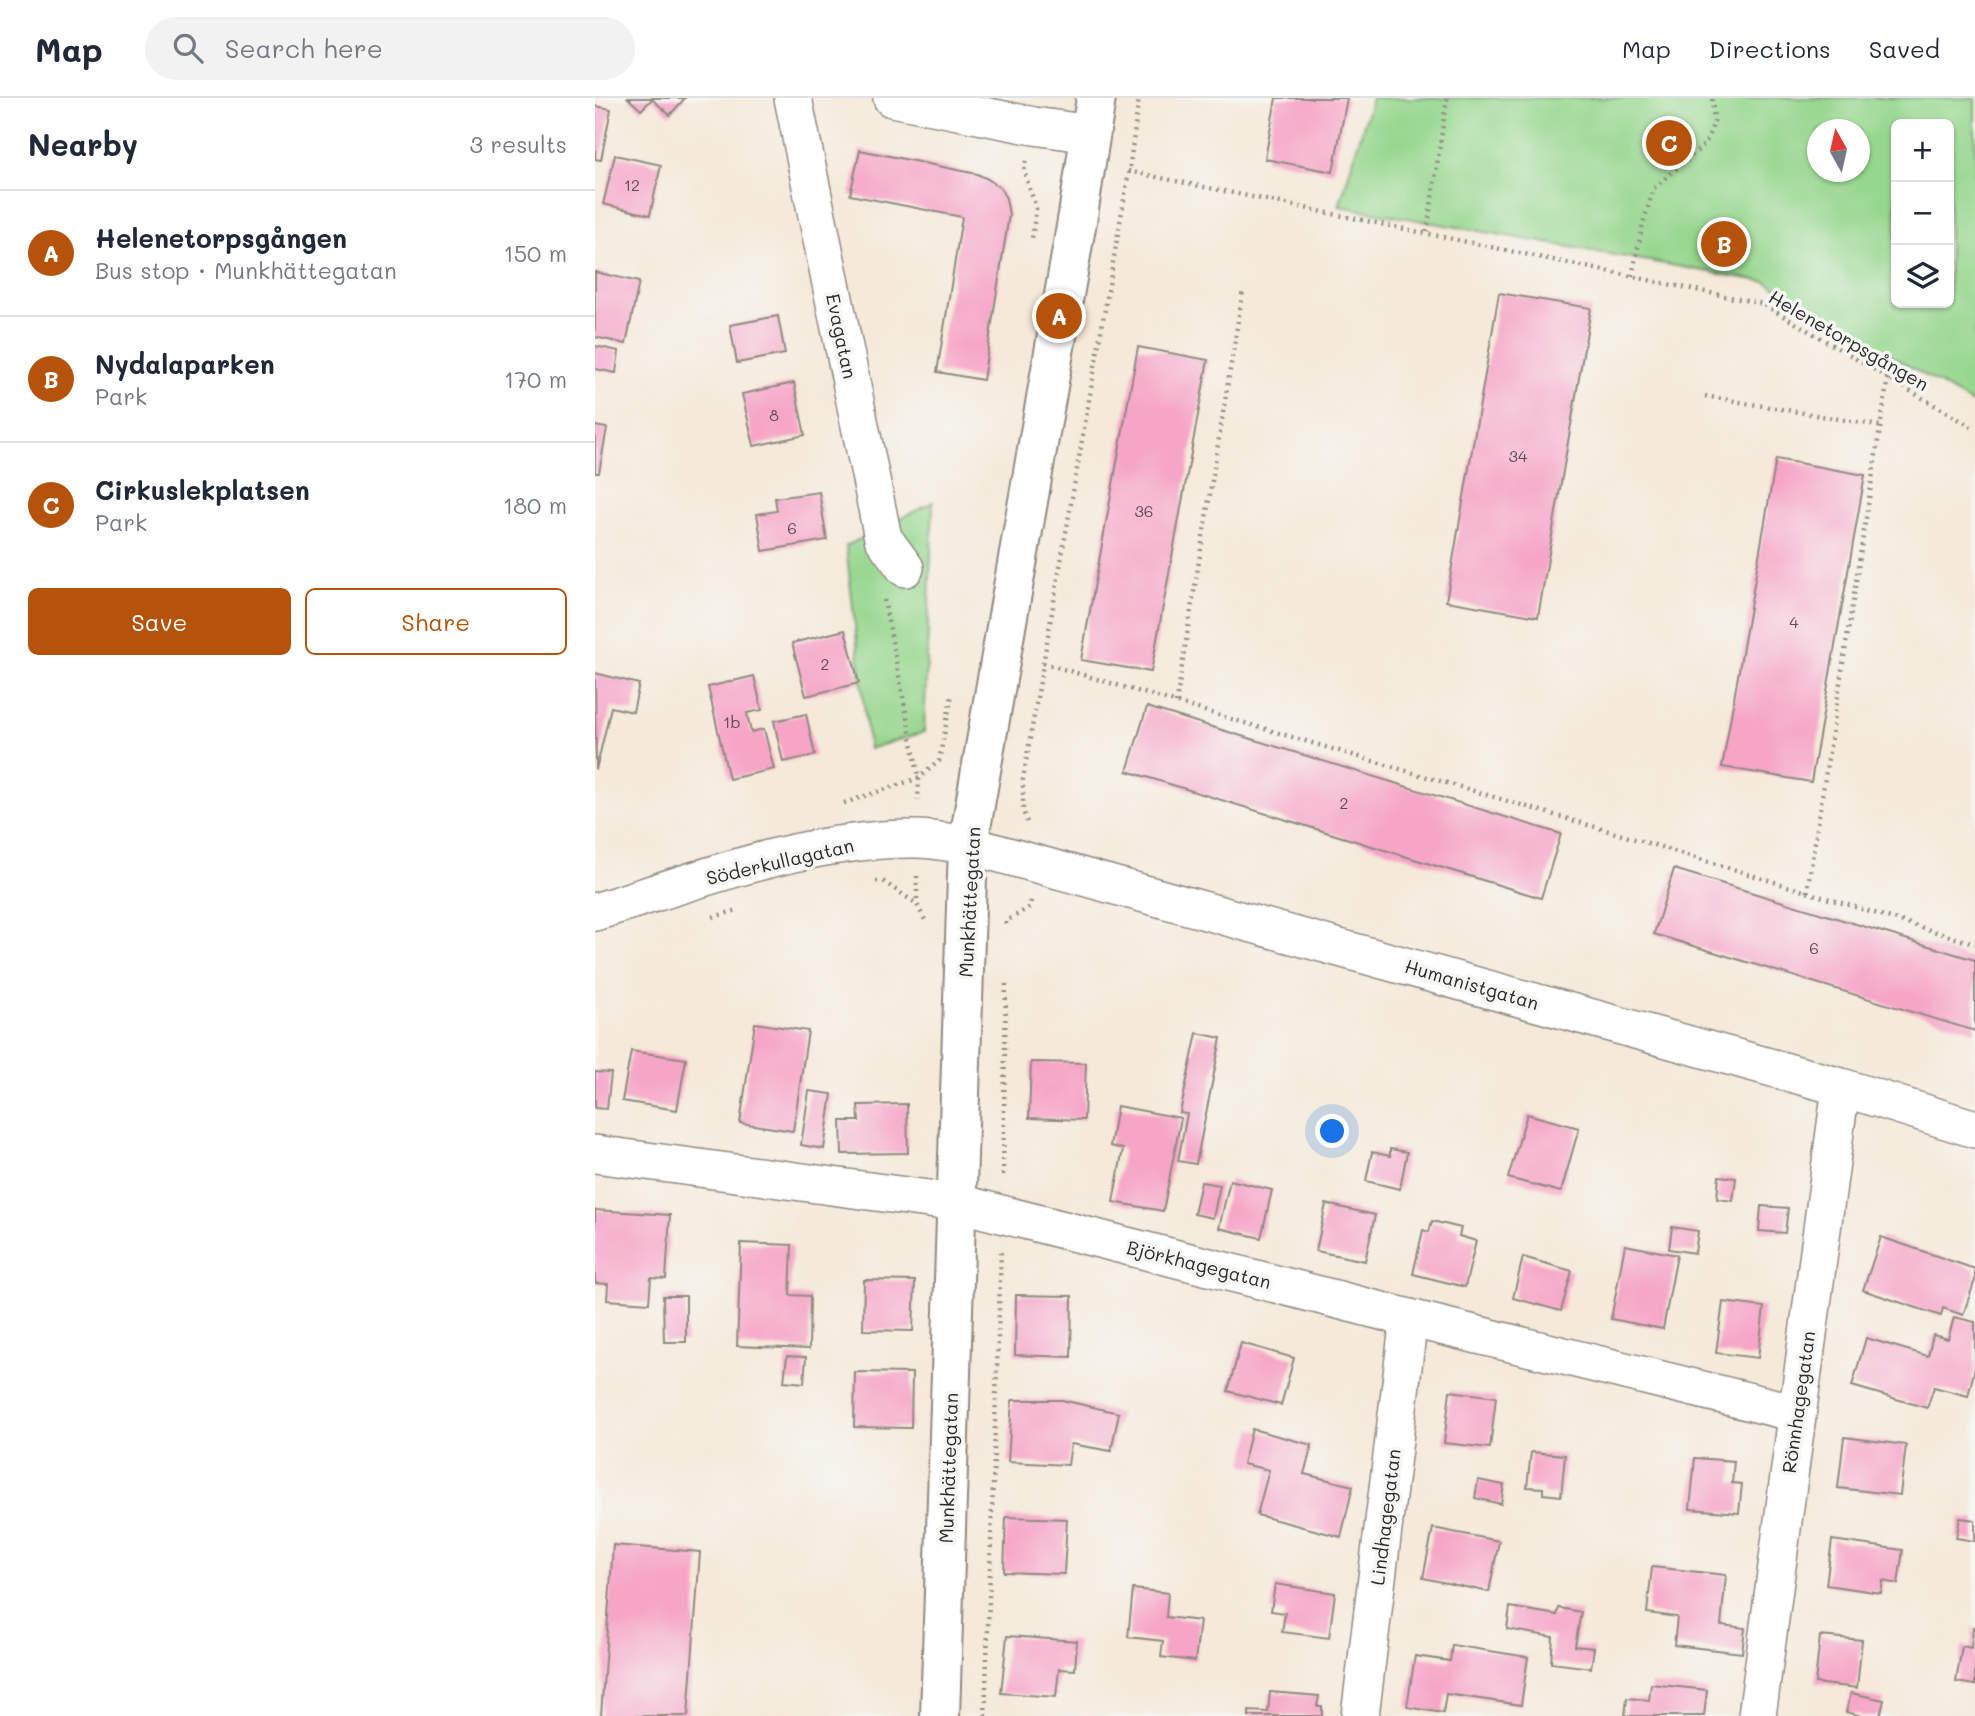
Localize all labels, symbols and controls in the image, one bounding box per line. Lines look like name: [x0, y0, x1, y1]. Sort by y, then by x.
search box: [145, 17, 635, 80]
text: Map: [35, 27, 103, 70]
icon: search: [169, 29, 207, 67]
text: Search here: [225, 31, 383, 65]
text: Map: [1622, 33, 1671, 64]
text: Directions: [1709, 33, 1831, 64]
text: Saved: [1869, 33, 1940, 64]
pin: C: [1646, 117, 1692, 169]
north arrow: [1807, 119, 1870, 182]
map controls: [1891, 119, 1954, 308]
button: +: [1891, 119, 1954, 182]
text: Nearby: [28, 124, 138, 164]
text: 3 results: [470, 129, 567, 159]
house number: 12: [624, 174, 640, 195]
button: −: [1891, 182, 1954, 245]
pin: B: [1701, 218, 1747, 270]
text: Helenetorpsgången: [95, 221, 347, 255]
text: A: [43, 238, 59, 268]
text: 150 m: [503, 238, 567, 268]
button: layers: [1891, 245, 1954, 308]
text: Bus stop · Munkhättegatan: [95, 255, 397, 285]
street label: Helenetorpsgången: [1764, 284, 1934, 396]
pin: A: [1036, 290, 1082, 342]
street label: Evagatan: [821, 291, 863, 381]
text: Nydalaparken: [95, 347, 275, 381]
text: B: [43, 364, 59, 394]
text: 170 m: [504, 364, 567, 394]
text: Park: [95, 381, 147, 411]
house number: 8: [769, 404, 779, 425]
house number: 34: [1509, 445, 1528, 466]
text: Cirkuslekplatsen: [95, 473, 310, 507]
text: C: [42, 490, 60, 520]
text: 180 m: [503, 490, 567, 520]
house number: 36: [1134, 500, 1154, 521]
text: Park: [95, 507, 147, 537]
house number: 6: [787, 517, 797, 538]
button: Save: [28, 588, 291, 655]
button: Share: [305, 588, 567, 655]
house number: 4: [1789, 611, 1799, 632]
house number: 2: [821, 653, 829, 674]
house number: 1b: [723, 711, 741, 732]
house number: 2: [1340, 792, 1348, 813]
street label: Munkhättegatan: [953, 826, 985, 978]
street label: Söderkullagatan: [704, 832, 856, 890]
house number: 6: [1809, 937, 1819, 958]
street label: Humanistgatan: [1402, 953, 1542, 1015]
your location: [1315, 1114, 1349, 1148]
street label: Björkhagegatan: [1124, 1234, 1274, 1294]
street label: Rönnhagegatan: [1776, 1329, 1820, 1475]
street label: Munkhättegatan: [933, 1392, 963, 1544]
street label: Lindhagegatan: [1364, 1447, 1406, 1587]

